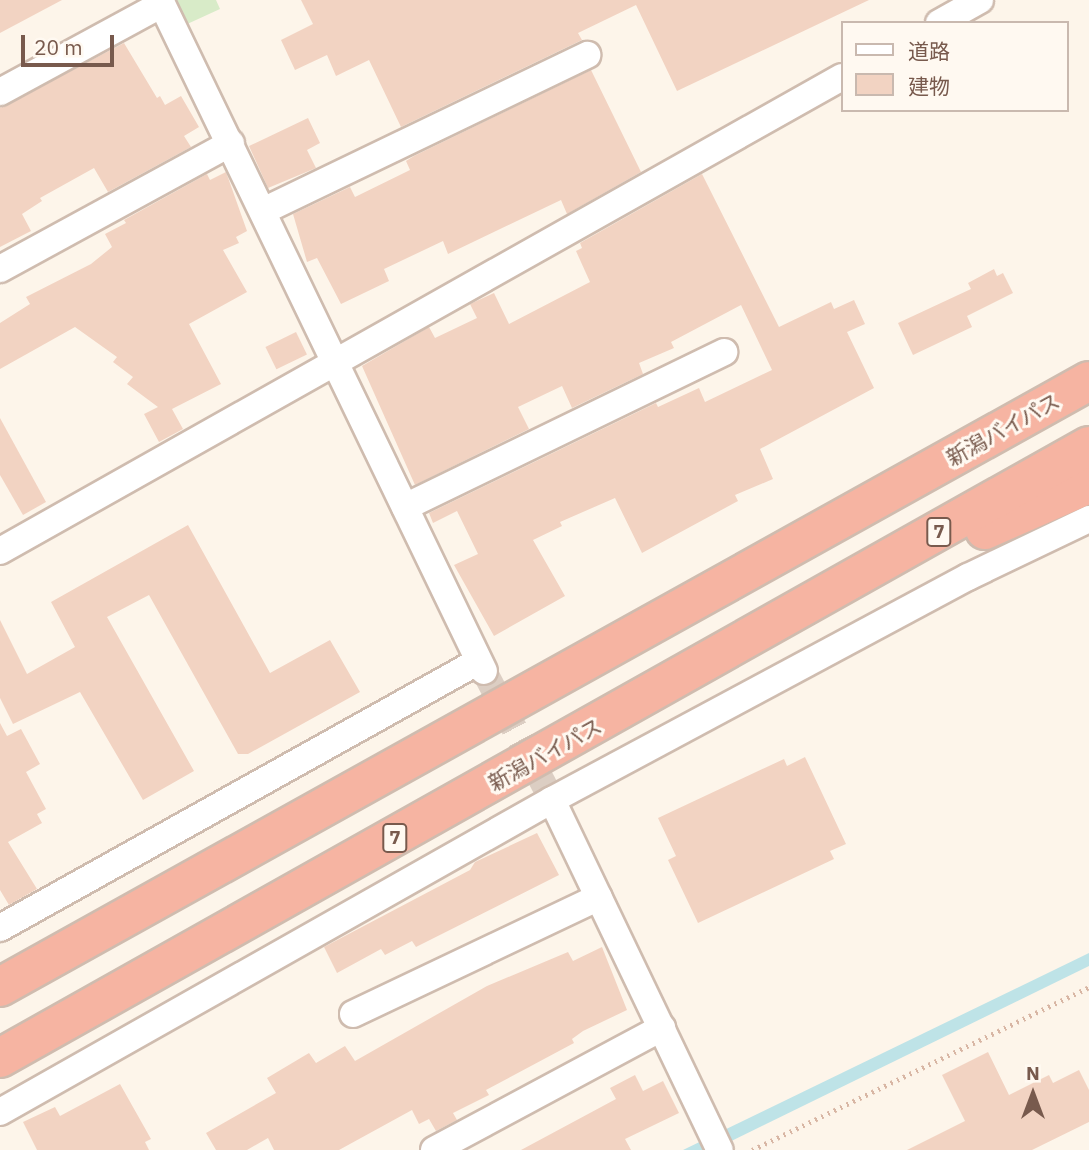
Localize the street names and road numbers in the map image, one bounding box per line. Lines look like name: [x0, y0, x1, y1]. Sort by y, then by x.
street label: 新潟バイパス: [942, 387, 1064, 471]
road number: 7: [925, 516, 953, 548]
street label: 新潟バイパス: [484, 712, 606, 796]
road number: 7: [381, 822, 409, 853]

